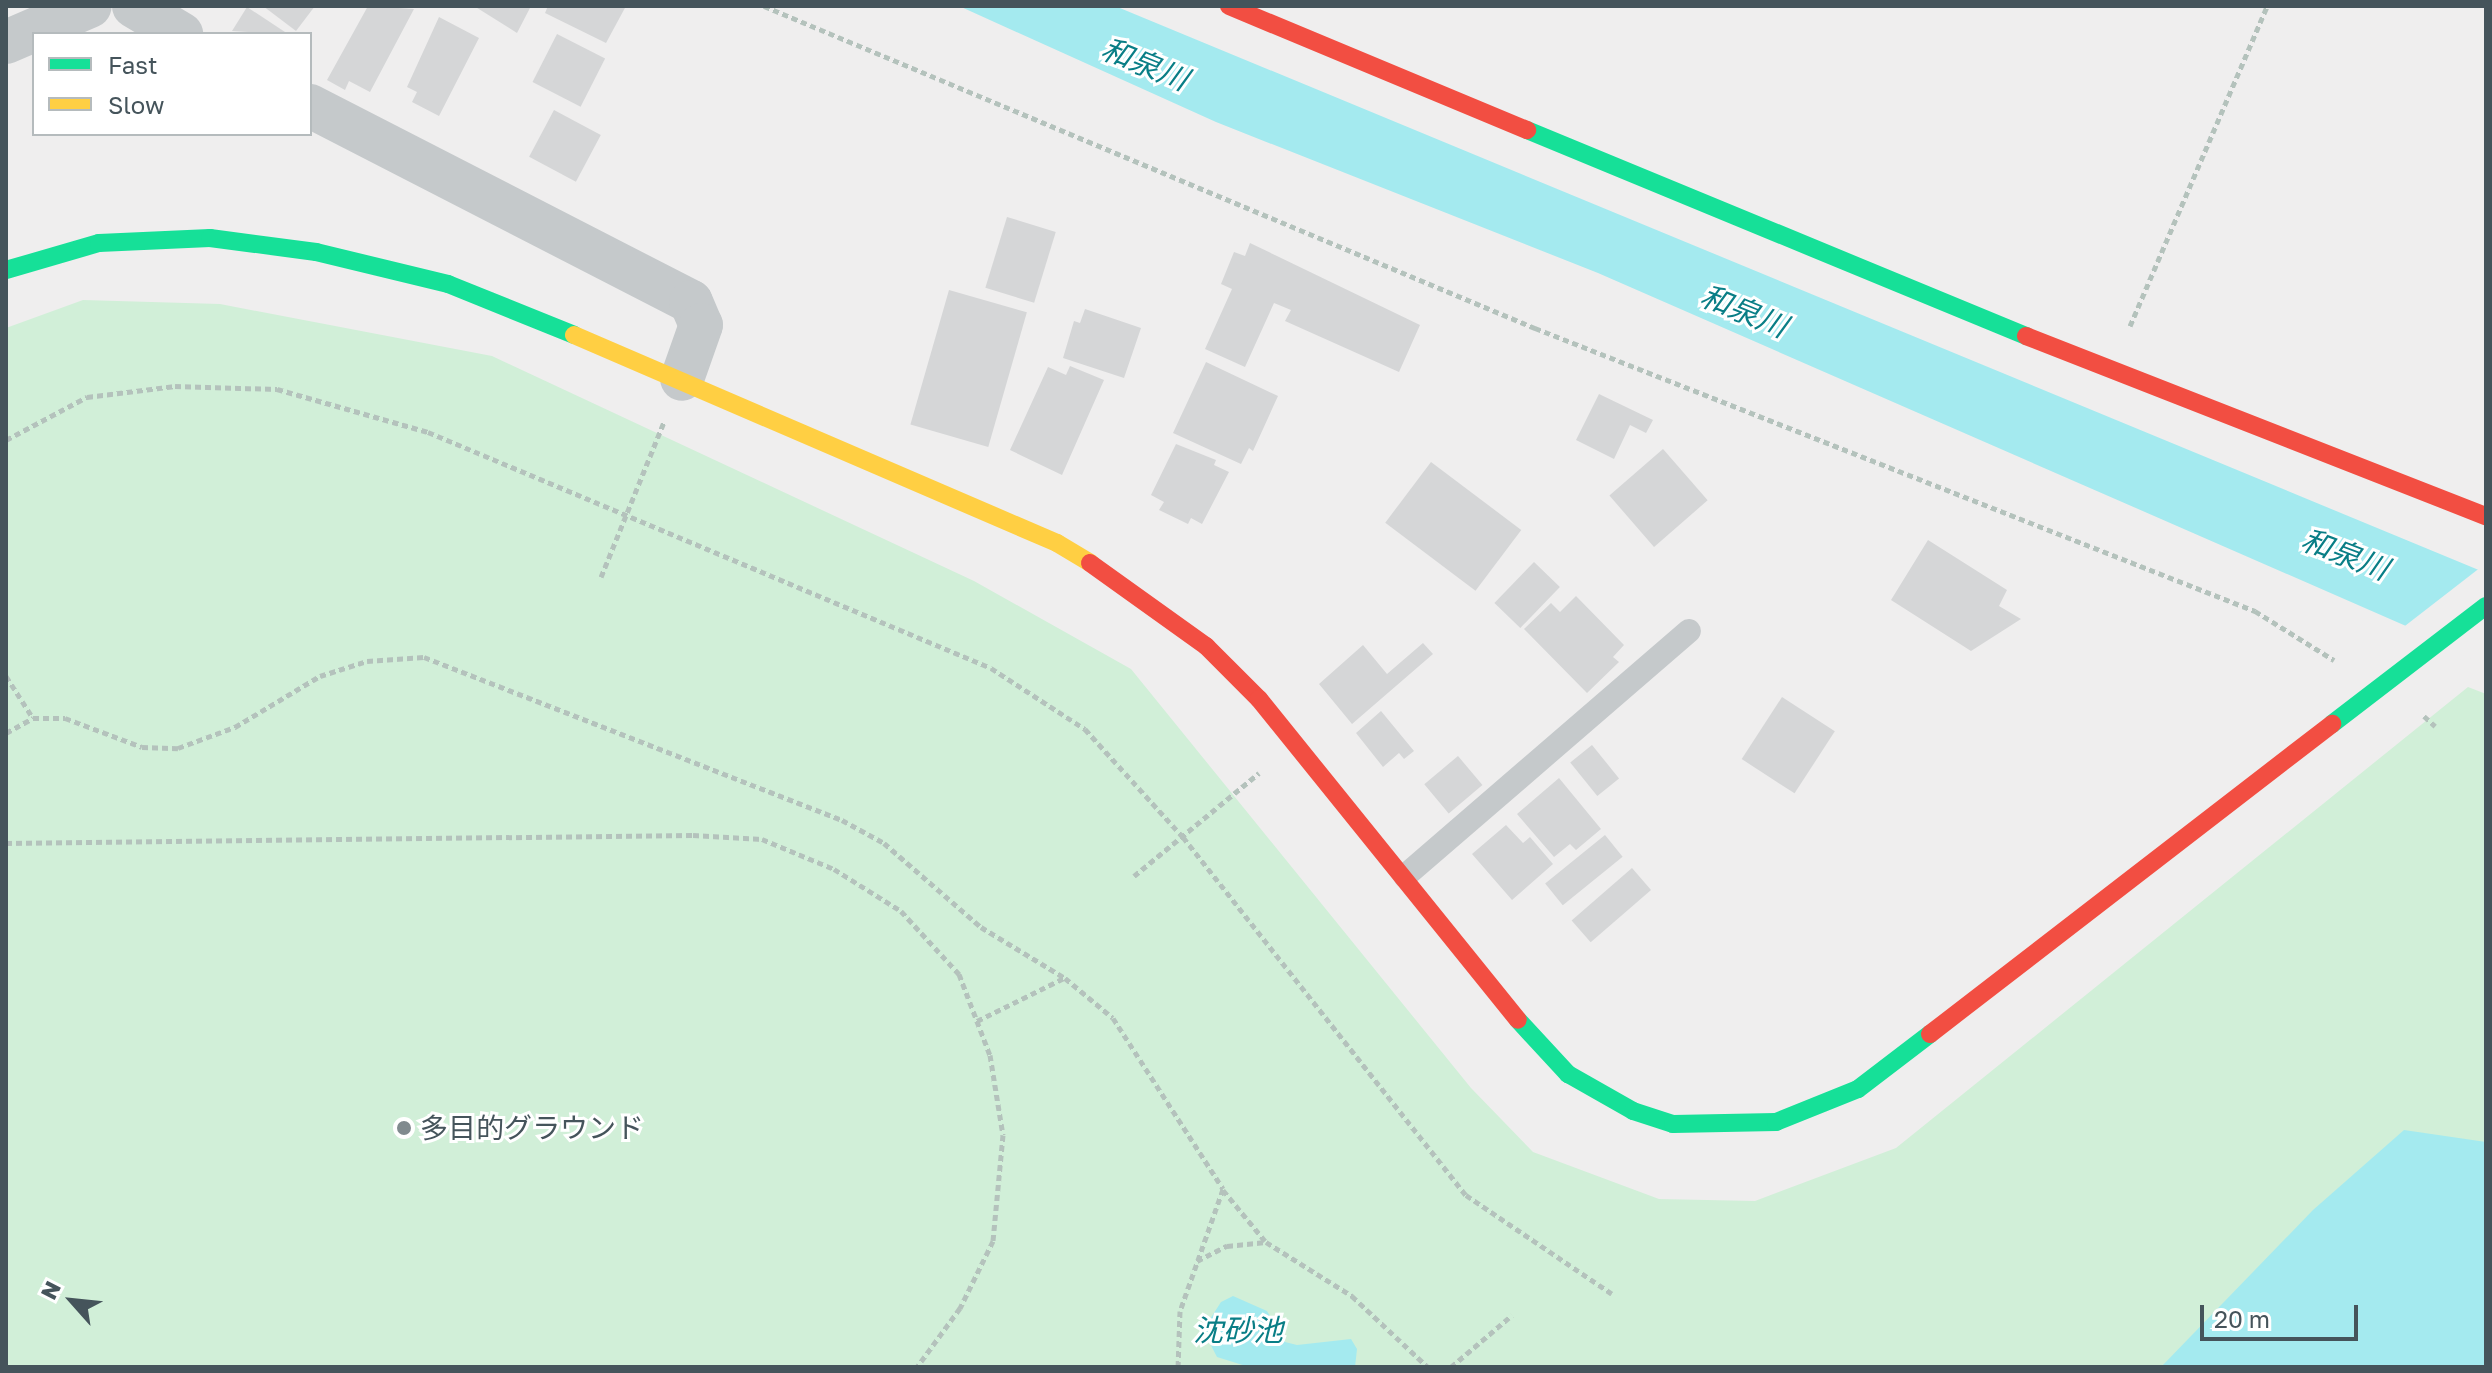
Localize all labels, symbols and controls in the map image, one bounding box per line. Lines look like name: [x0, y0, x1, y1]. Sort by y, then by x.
water label: 和泉川: [1097, 30, 1193, 98]
legend: [32, 32, 312, 136]
text: Fast: [108, 50, 158, 79]
text: Slow: [108, 90, 164, 119]
water label: 和泉川: [1696, 277, 1792, 345]
water label: 和泉川: [2297, 521, 2393, 587]
place label: 多目的グラウンド: [420, 1111, 644, 1145]
marker: 多目的グラウンド: [395, 1119, 413, 1137]
north arrow: [32, 1261, 112, 1341]
text: N: [34, 1276, 66, 1303]
scale bar: [2204, 1289, 2362, 1339]
text: 20 m: [2214, 1304, 2270, 1333]
water label: 沈砂池: [1193, 1312, 1283, 1348]

